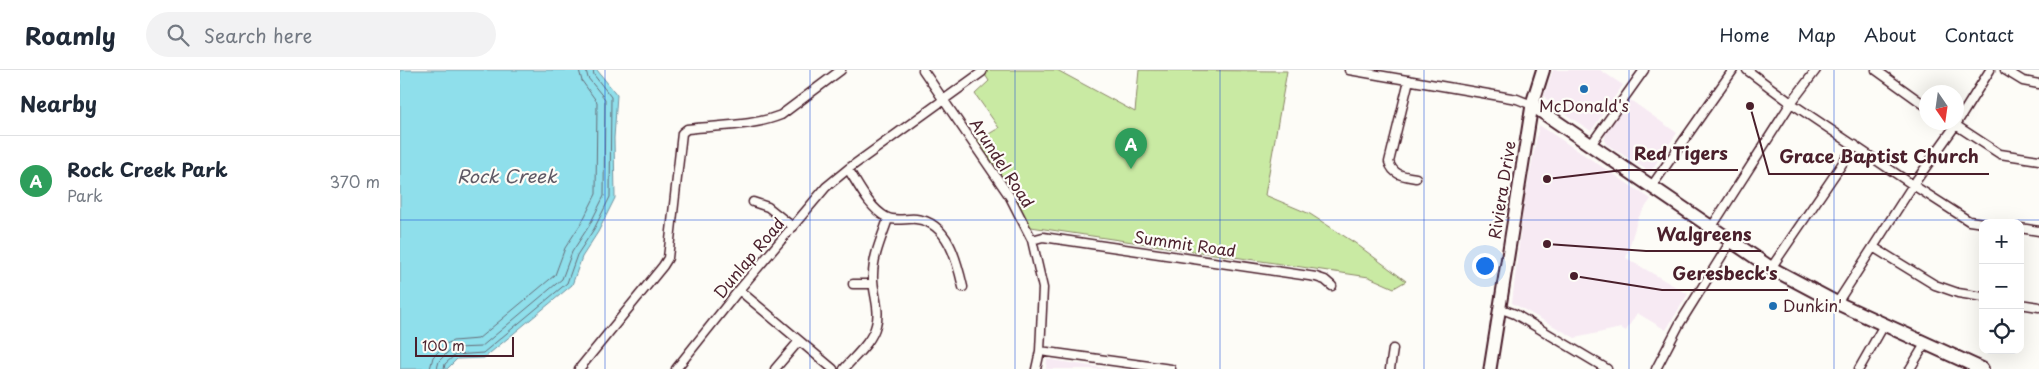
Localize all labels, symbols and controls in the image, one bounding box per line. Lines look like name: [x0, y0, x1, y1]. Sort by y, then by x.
search box: [146, 12, 496, 57]
text: Roamly: [25, 17, 116, 53]
icon: search: [164, 21, 192, 49]
text: Search here: [204, 21, 312, 49]
text: Home: [1719, 21, 1769, 48]
text: Map: [1797, 21, 1836, 48]
text: About: [1864, 21, 1916, 48]
text: Contact: [1944, 21, 2014, 48]
marker: McDonald's: [1578, 83, 1590, 95]
north arrow: [1919, 85, 1964, 130]
text: Nearby: [20, 87, 97, 119]
place label: McDonald's: [1539, 93, 1629, 117]
street label: Arundel Road: [965, 113, 1041, 212]
pin: A: [1115, 128, 1147, 169]
callout: Red Tigers: [1623, 137, 1738, 170]
street label: Riviera Drive: [1481, 139, 1521, 241]
text: Red Tigers: [1634, 139, 1728, 166]
callout: Grace Baptist Church: [1769, 141, 1989, 174]
text: Grace Baptist Church: [1779, 142, 1979, 169]
text: Rock Creek Park: [67, 155, 228, 183]
water label: Rock Creek: [457, 162, 558, 189]
text: A: [30, 169, 42, 193]
text: 370 m: [330, 169, 380, 193]
text: Park: [67, 183, 103, 207]
street label: Dunlap Road: [707, 212, 789, 303]
callout: Walgreens: [1646, 218, 1761, 251]
map controls: [1979, 219, 2024, 354]
button: +: [1979, 219, 2024, 264]
text: Walgreens: [1656, 220, 1752, 247]
street label: Summit Road: [1133, 224, 1238, 262]
your location: [1472, 253, 1498, 279]
callout: Geresbeck's: [1662, 257, 1788, 290]
text: Geresbeck's: [1672, 259, 1778, 286]
button: −: [1979, 264, 2024, 309]
place label: Dunkin': [1783, 293, 1842, 317]
marker: Dunkin': [1767, 300, 1779, 312]
button: locate: [1979, 309, 2024, 354]
scale bar: [415, 334, 514, 357]
text: 100 m: [422, 335, 465, 356]

